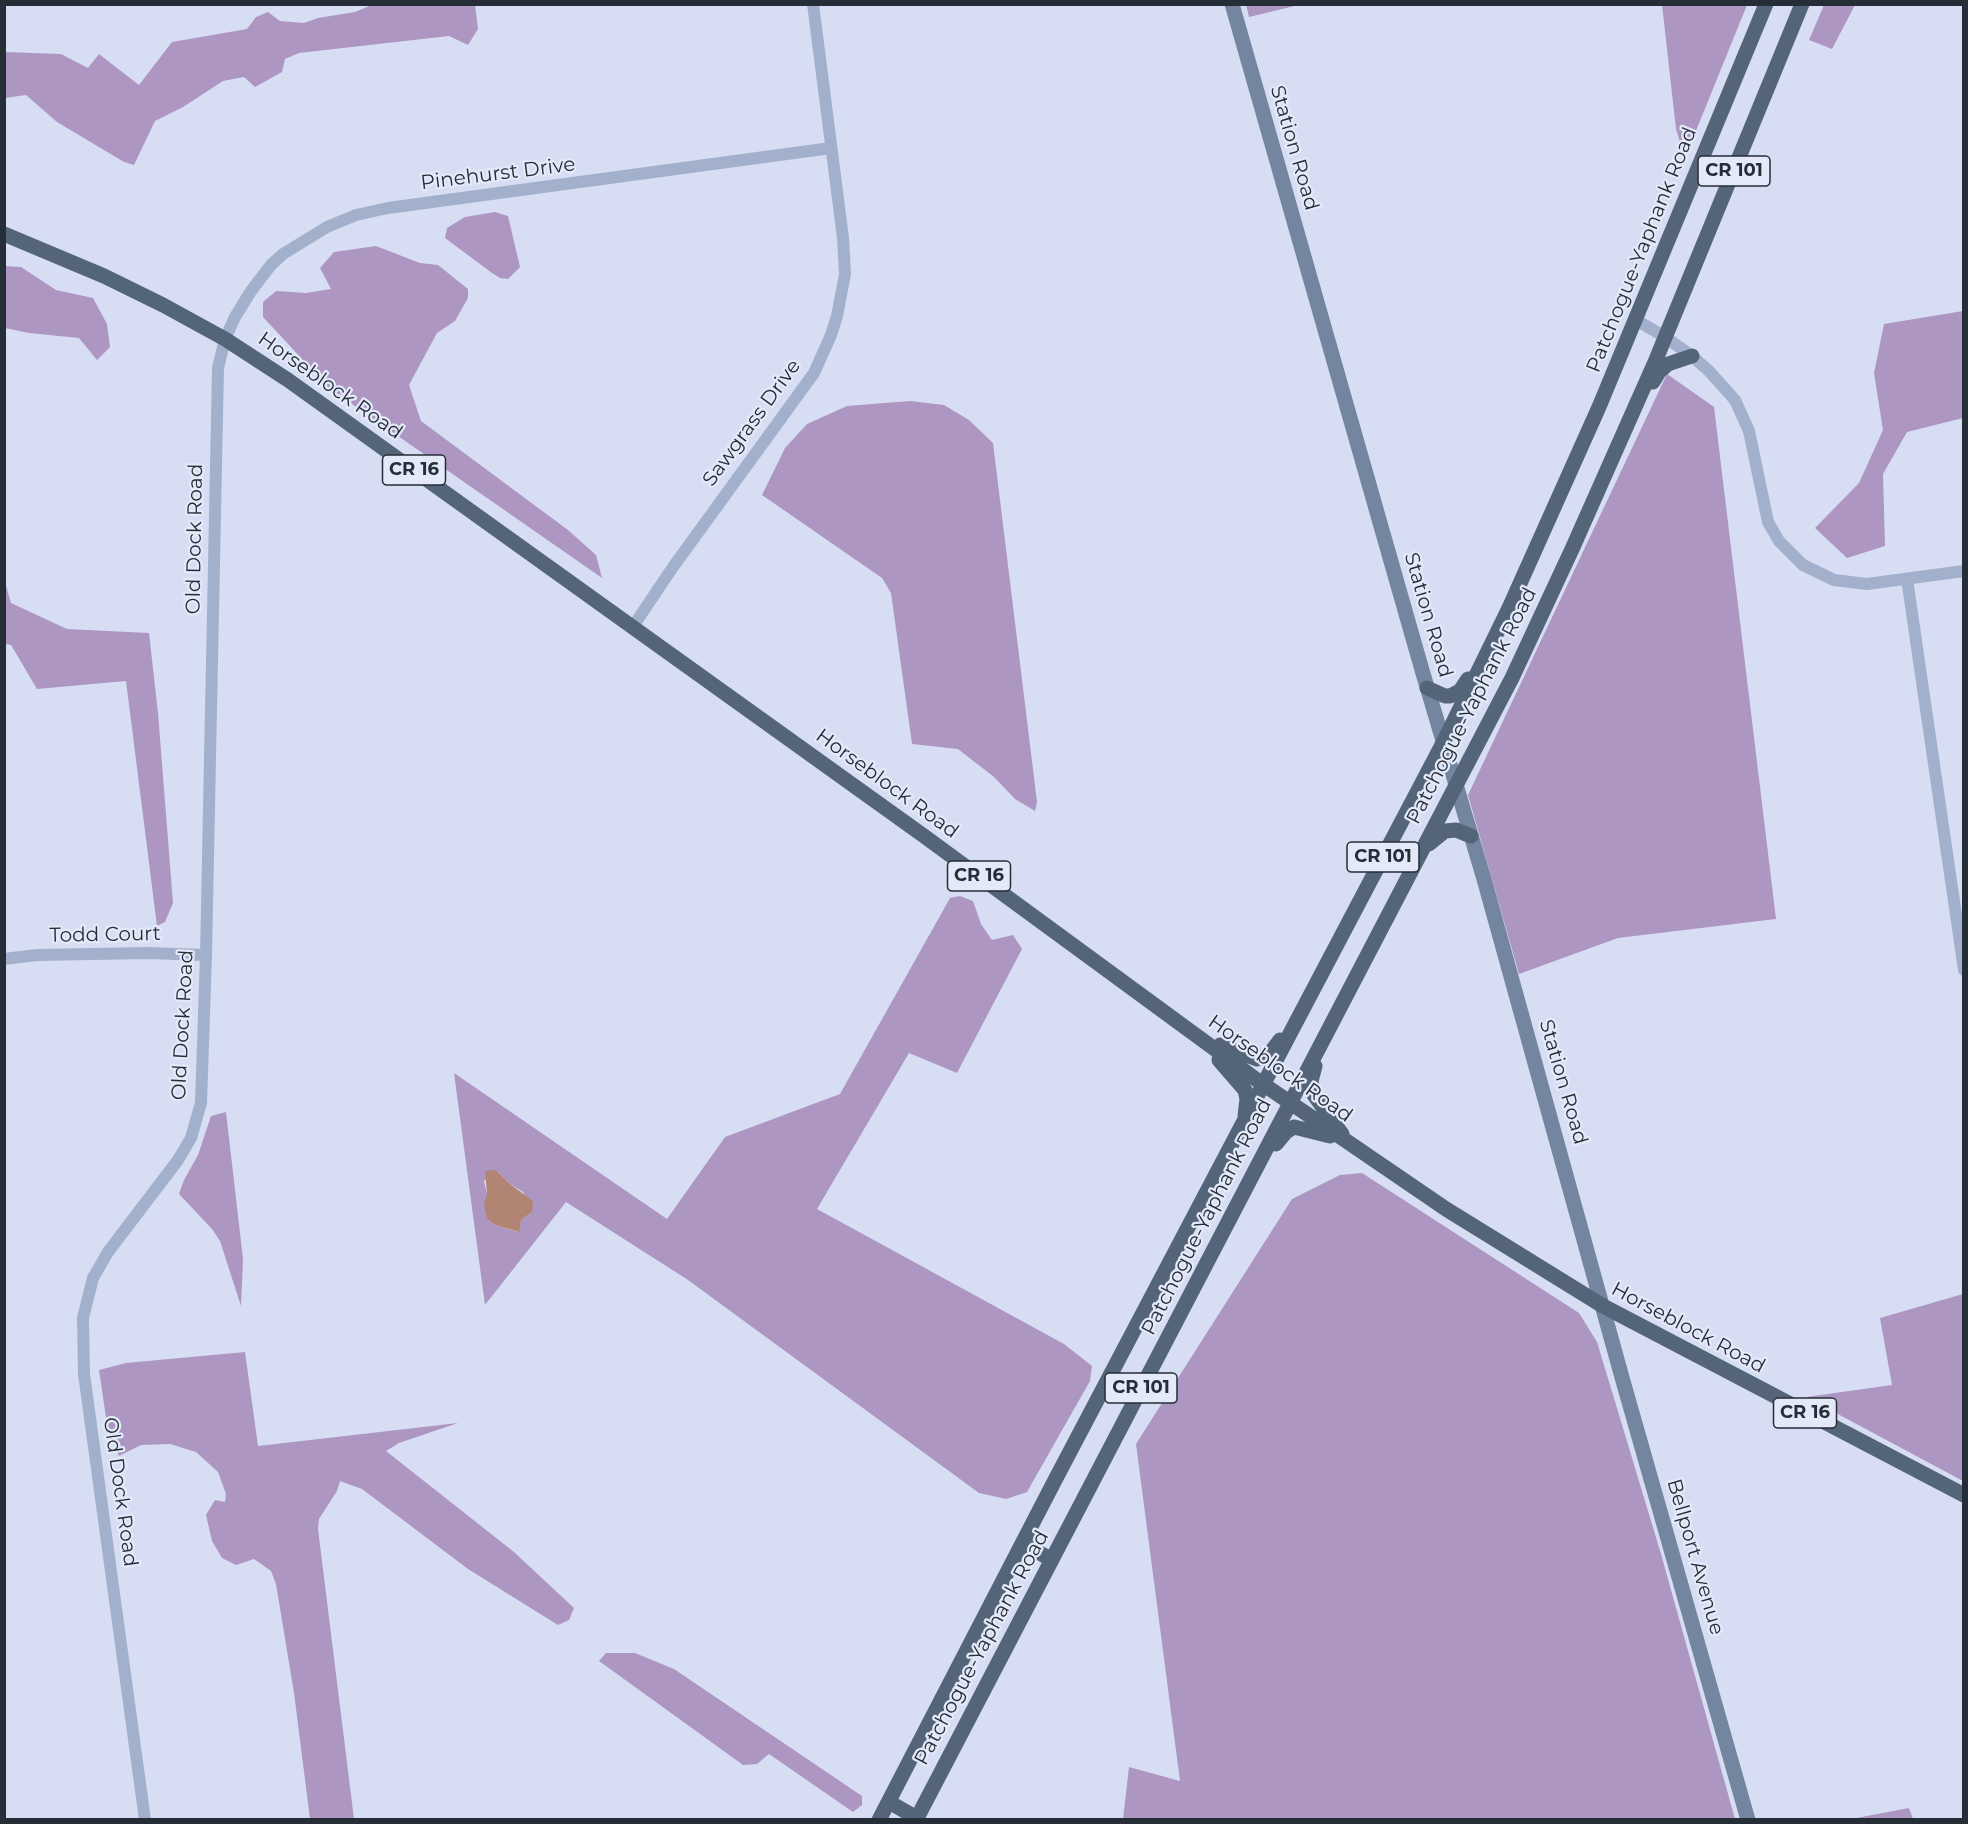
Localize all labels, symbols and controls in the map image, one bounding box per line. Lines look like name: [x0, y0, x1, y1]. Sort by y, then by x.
street label: Station Road: [1265, 83, 1323, 213]
street label: Patchogue-Yaphank Road: [1582, 124, 1702, 376]
street label: Pinehurst Drive: [419, 153, 577, 195]
road number: CR 101: [1698, 156, 1770, 186]
street label: Horseblock Road: [253, 327, 407, 445]
street label: Sawgrass Drive: [698, 355, 806, 491]
road number: CR 16: [382, 455, 446, 485]
street label: Old Dock Road: [182, 463, 208, 615]
street label: Station Road: [1399, 550, 1457, 680]
street label: Patchogue-Yaphank Road: [1402, 584, 1542, 828]
street label: Horseblock Road: [811, 724, 963, 844]
road number: CR 101: [1347, 842, 1419, 872]
road number: CR 16: [948, 861, 1010, 891]
street label: Todd Court: [49, 922, 161, 948]
street label: Old Dock Road: [167, 949, 199, 1101]
street label: Horseblock Road: [1203, 1010, 1357, 1128]
street label: Station Road: [1534, 1017, 1592, 1147]
street label: Patchogue-Yaphank Road: [1137, 1095, 1277, 1339]
street label: Horseblock Road: [1607, 1277, 1769, 1379]
road number: CR 101: [1105, 1373, 1177, 1403]
road number: CR 16: [1774, 1398, 1836, 1428]
street label: Old Dock Road: [98, 1416, 142, 1568]
street label: Bellport Avenue: [1661, 1476, 1729, 1638]
street label: Patchogue-Yaphank Road: [910, 1527, 1054, 1769]

